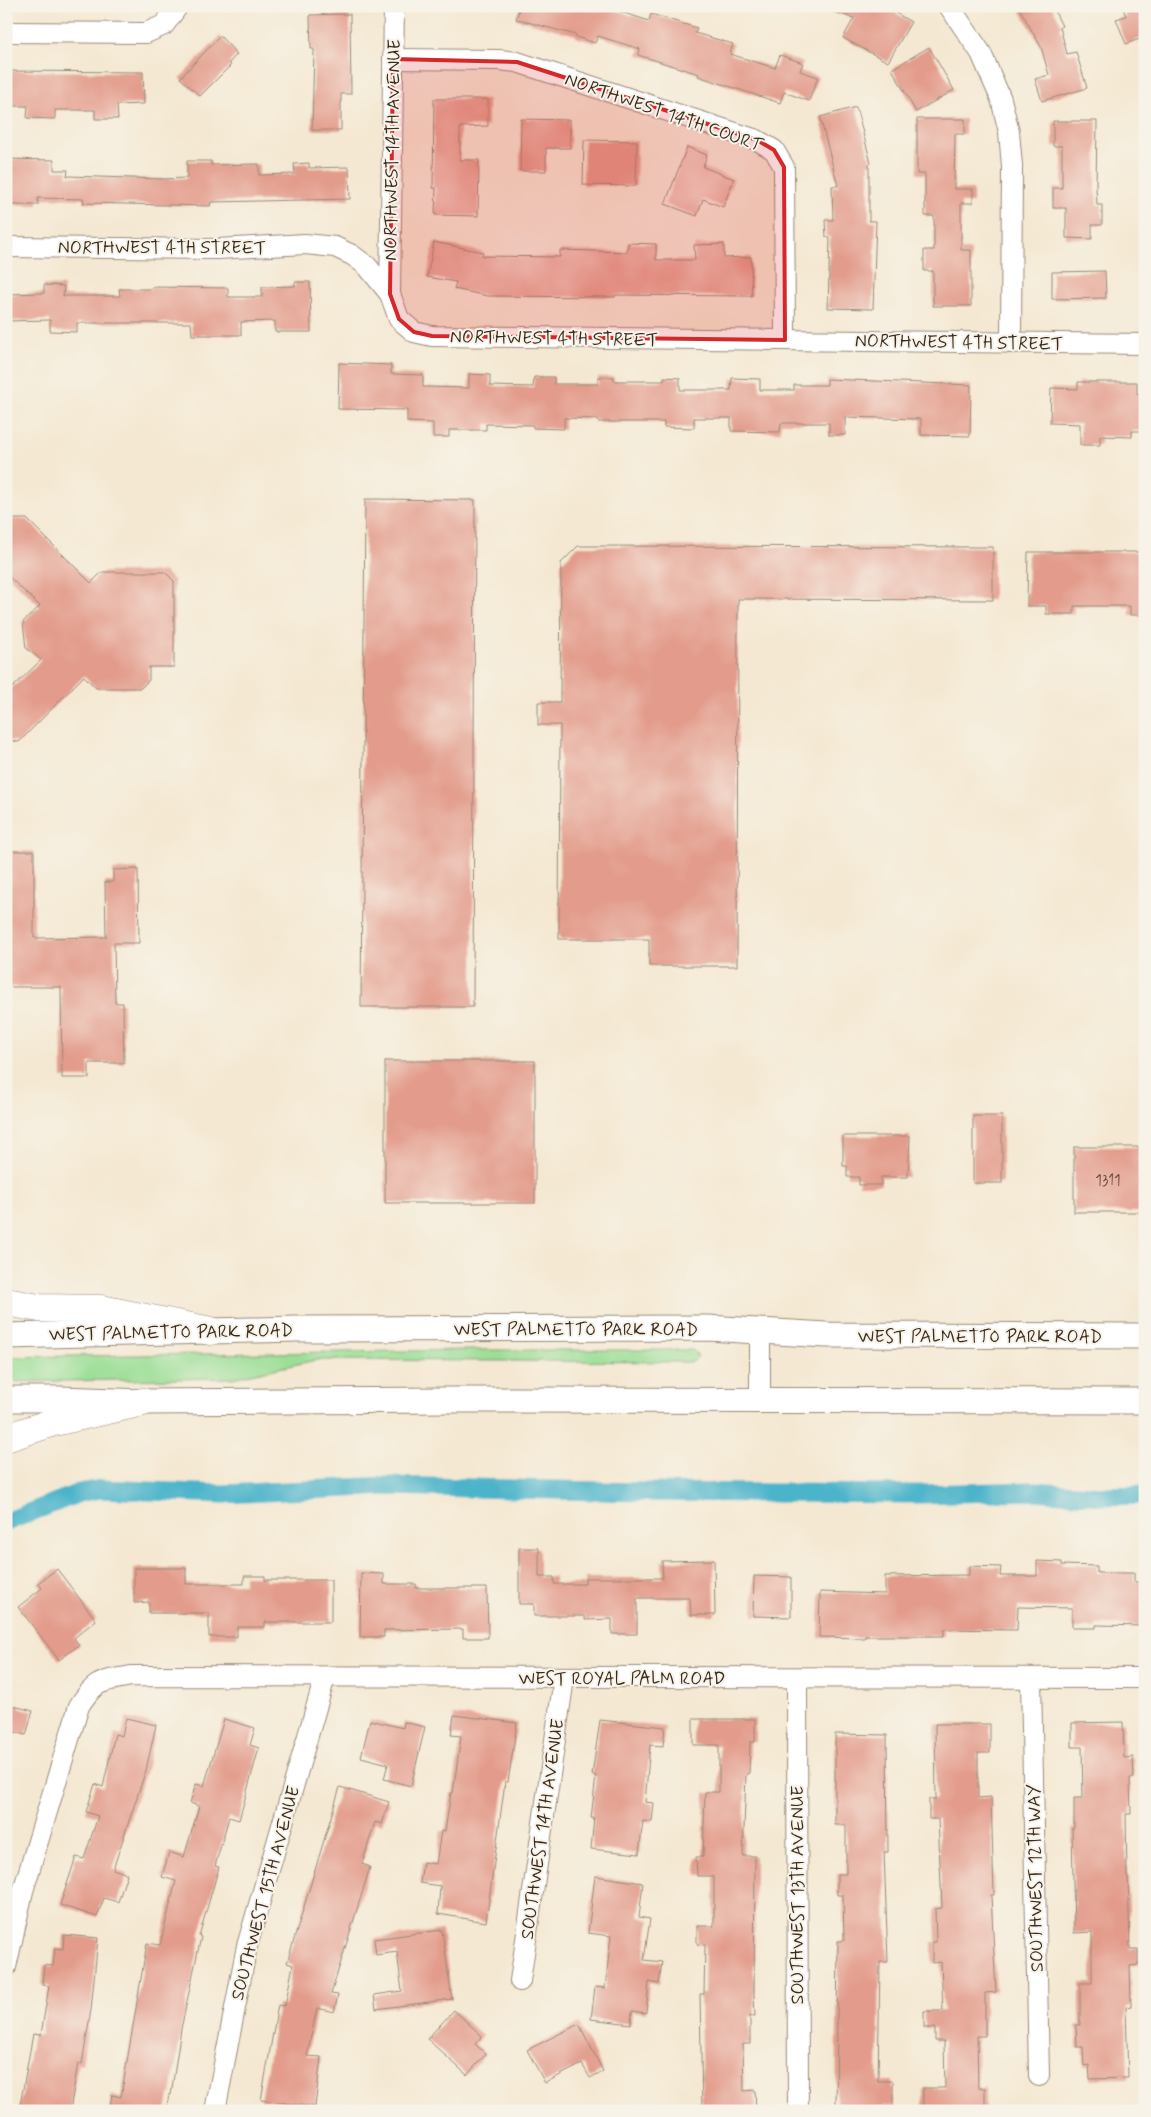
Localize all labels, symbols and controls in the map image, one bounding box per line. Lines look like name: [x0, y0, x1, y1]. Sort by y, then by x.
street label: NORTHWEST 14TH AVENUE: [379, 39, 407, 261]
street label: NORTHWEST 14TH COURT: [561, 68, 767, 158]
street label: NORTHWEST 4TH STREET: [58, 236, 266, 260]
street label: NORTHWEST 4TH STREET: [450, 325, 658, 353]
street label: NORTHWEST 4TH STREET: [855, 329, 1063, 357]
house number: 1311: [1095, 1171, 1121, 1191]
street label: WEST PALMETTO PARK ROAD: [454, 1318, 698, 1342]
street label: WEST PALMETTO PARK ROAD: [49, 1319, 293, 1347]
street label: WEST PALMETTO PARK ROAD: [858, 1325, 1102, 1349]
street label: WEST ROYAL PALM ROAD: [518, 1667, 726, 1691]
street label: SOUTHWEST 14TH AVENUE: [516, 1717, 570, 1941]
street label: SOUTHWEST 15TH AVENUE: [226, 1783, 306, 2003]
street label: SOUTHWEST 12TH WAY: [1022, 1783, 1050, 1972]
street label: SOUTHWEST 13TH AVENUE: [786, 1785, 810, 2005]

